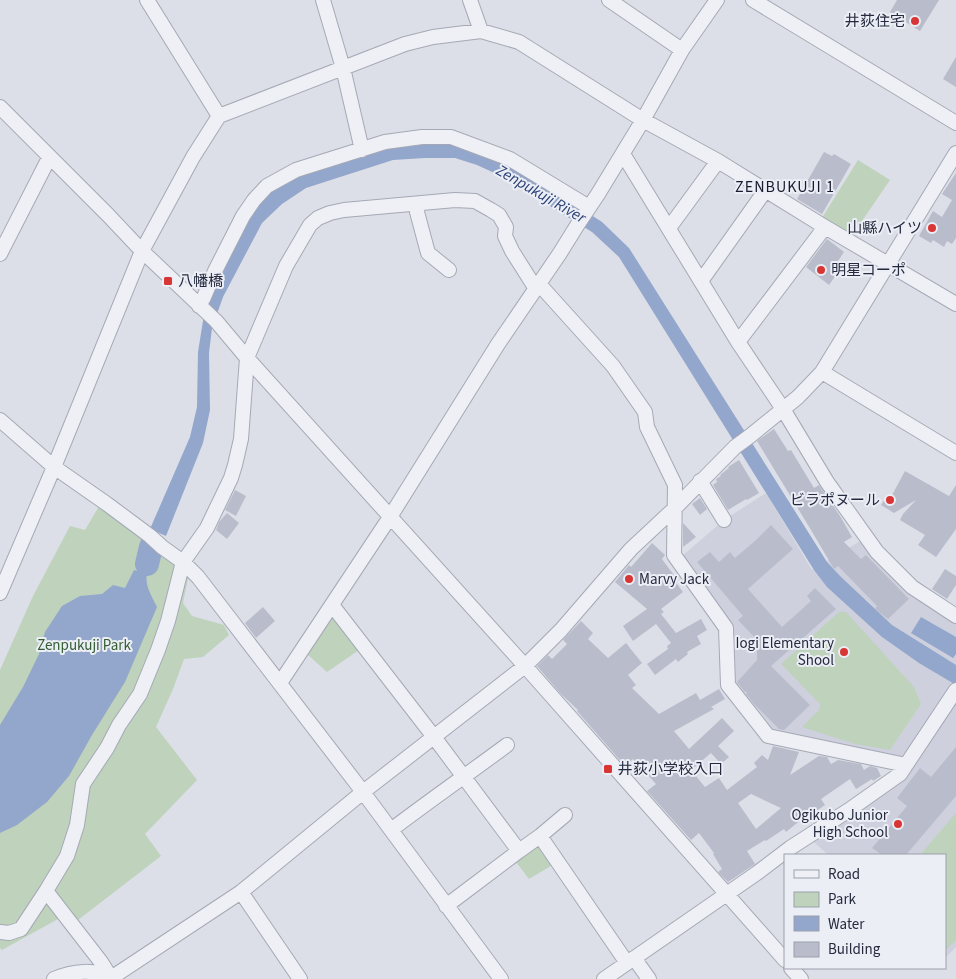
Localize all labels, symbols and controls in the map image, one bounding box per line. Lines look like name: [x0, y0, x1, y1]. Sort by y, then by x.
place label: 井荻住宅: [845, 11, 905, 32]
marker: 井荻住宅: [909, 15, 921, 27]
water label: Zenpukuji River: [491, 159, 591, 229]
district label: ZENBUKUJI 1: [735, 176, 835, 198]
place label: 山縣ハイツ: [847, 218, 922, 239]
marker: 山縣ハイツ: [926, 222, 938, 234]
place label: 明星コーポ: [831, 260, 906, 281]
marker: 明星コーポ: [815, 264, 827, 276]
place label: 八幡橋: [178, 271, 223, 292]
marker: 八幡橋: [162, 275, 174, 287]
place label: ビラポヌール: [790, 490, 880, 511]
marker: ビラポヌール: [884, 494, 896, 506]
place label: Marvy Jack: [639, 569, 710, 590]
marker: Marvy Jack: [623, 573, 635, 585]
place label: Iogi Elementary Shool: [736, 633, 834, 671]
park label: Zenpukuji Park: [37, 635, 131, 656]
marker: Iogi Elementary Shool: [838, 646, 850, 658]
place label: 井荻小学校入口: [618, 759, 723, 780]
marker: 井荻小学校入口: [602, 763, 614, 775]
place label: Ogikubo Junior High School: [791, 805, 889, 843]
marker: Ogikubo Junior High School: [892, 818, 904, 830]
legend: [784, 854, 946, 969]
text: Road: [828, 864, 860, 885]
text: Park: [828, 889, 857, 910]
text: Water: [828, 914, 865, 935]
text: Building: [828, 939, 881, 960]

